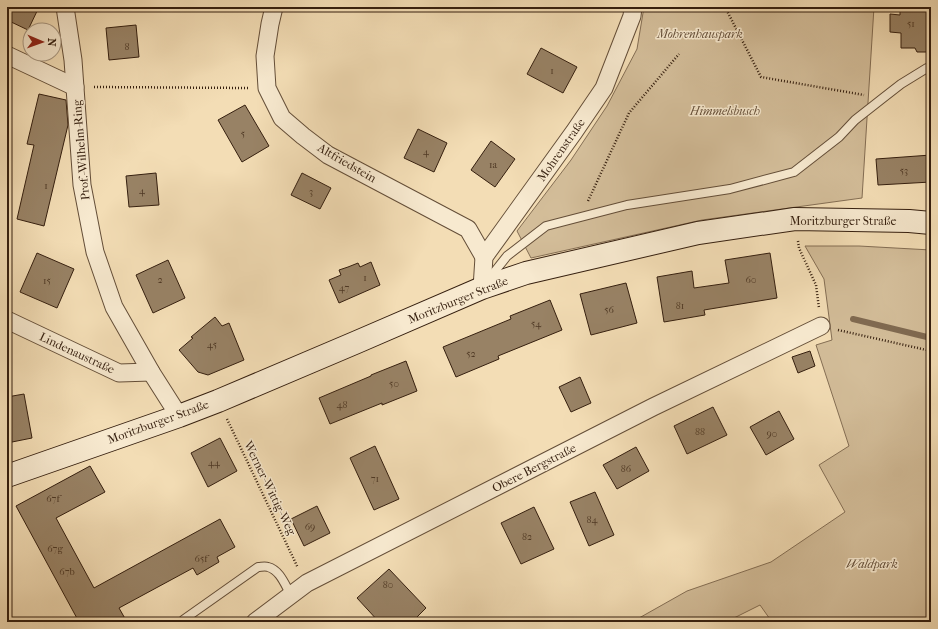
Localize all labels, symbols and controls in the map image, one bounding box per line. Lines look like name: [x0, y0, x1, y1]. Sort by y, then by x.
house number: 51: [907, 18, 915, 30]
north arrow: [22, 22, 62, 62]
park label: Mohrenhauspark: [656, 27, 743, 41]
text: N: [45, 38, 58, 47]
house number: 8: [124, 41, 130, 53]
house number: 1: [550, 65, 554, 77]
street label: Prof.-Wilhelm-Ring: [70, 99, 92, 201]
park label: Himmelsbusch: [689, 104, 760, 118]
street label: Mohrenstraße: [534, 116, 588, 184]
house number: 5: [241, 128, 245, 140]
street label: Altfriedstein: [314, 140, 379, 185]
house number: 4: [423, 146, 430, 158]
house number: 1a: [489, 159, 497, 171]
house number: 53: [900, 165, 908, 177]
house number: 1: [44, 180, 48, 192]
house number: 4: [139, 185, 146, 197]
house number: 3: [309, 186, 313, 198]
street label: Moritzburger Straße: [790, 214, 896, 228]
house number: 1: [363, 272, 367, 284]
street label: Moritzburger Straße: [406, 273, 510, 326]
house number: 2: [157, 274, 163, 286]
house number: 60: [746, 274, 756, 286]
house number: 15: [43, 275, 51, 287]
house number: 47: [339, 282, 349, 294]
house number: 81: [676, 300, 684, 312]
house number: 56: [604, 304, 614, 316]
house number: 54: [531, 318, 542, 330]
street label: Lindenaustraße: [37, 329, 117, 377]
house number: 45: [207, 339, 217, 351]
house number: 52: [466, 348, 476, 360]
house number: 50: [389, 378, 399, 390]
street label: Moritzburger Straße: [105, 397, 211, 447]
house number: 48: [337, 399, 347, 411]
house number: 88: [695, 426, 705, 438]
house number: 90: [767, 428, 777, 440]
street label: Werner-Wittig-Weg: [241, 438, 299, 538]
street label: Obere Bergstraße: [490, 441, 578, 495]
house number: 44: [208, 457, 221, 469]
house number: 86: [621, 463, 632, 475]
house number: 71: [371, 473, 379, 485]
house number: 67f: [46, 493, 62, 505]
house number: 84: [587, 514, 599, 526]
house number: 69: [305, 521, 315, 533]
house number: 82: [522, 531, 532, 543]
house number: 67g: [47, 543, 63, 555]
house number: 65f: [194, 553, 210, 565]
park label: Waldpark: [846, 557, 898, 571]
house number: 67b: [59, 566, 75, 578]
house number: 80: [383, 579, 393, 591]

